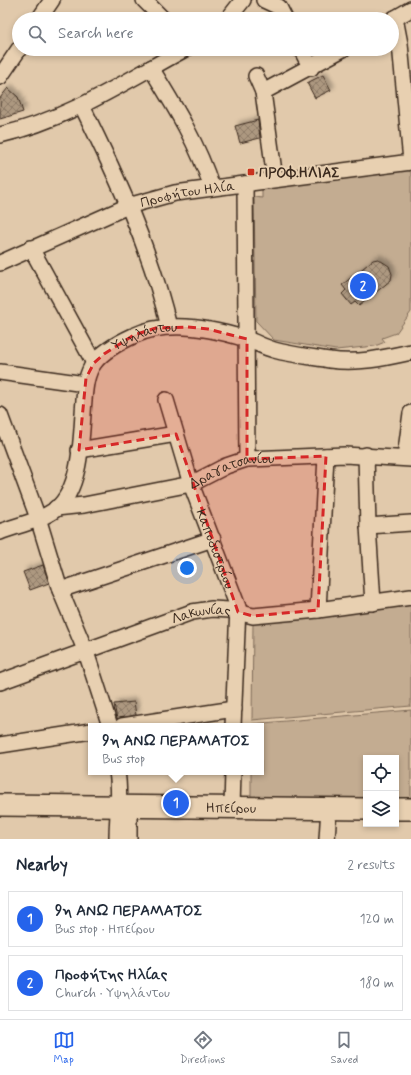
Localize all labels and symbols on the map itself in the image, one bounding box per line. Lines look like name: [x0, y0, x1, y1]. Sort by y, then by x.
place label: ΠΡΟΦ.ΗΛΙΑΣ: [259, 164, 340, 182]
marker: ΠΡΟΦ.ΗΛΙΑΣ: [246, 167, 256, 177]
street label: Προφήτου Ηλία: [138, 177, 236, 212]
pin: 2: [350, 271, 376, 301]
street label: Υψηλάντου: [109, 319, 178, 355]
street label: Δραγατσανίου: [186, 450, 275, 494]
street label: Καποδιστρίου: [191, 507, 238, 592]
your location: [177, 558, 197, 578]
street label: Λακωνίας: [169, 601, 231, 629]
pin: 1: [163, 788, 189, 818]
street label: Ηπείρου: [206, 799, 256, 818]

